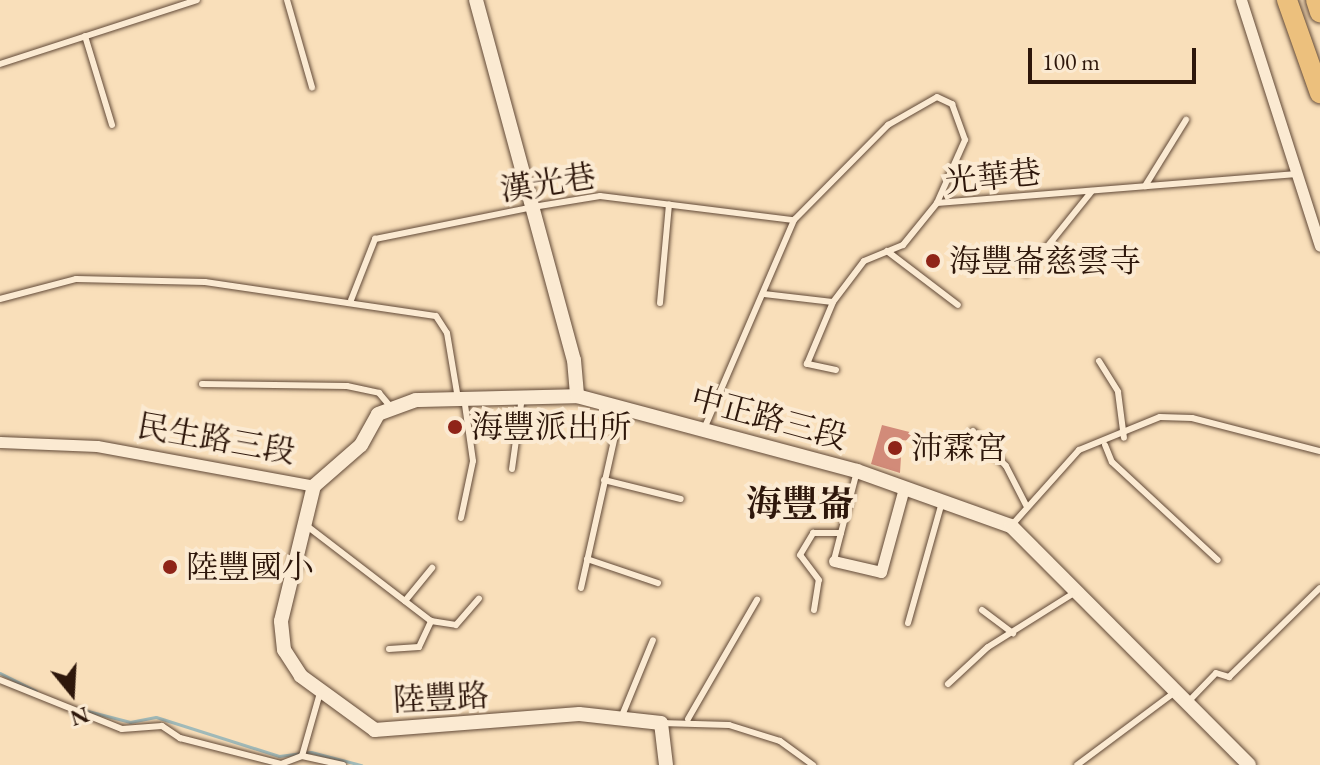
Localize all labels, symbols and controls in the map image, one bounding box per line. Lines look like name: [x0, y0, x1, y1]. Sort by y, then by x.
scale bar: [1032, 32, 1200, 82]
text: 100 m: [1042, 46, 1100, 77]
street label: 光華巷: [943, 153, 1043, 201]
street label: 漢光巷: [498, 157, 598, 209]
place label: 海豐崙慈雲寺: [949, 242, 1141, 280]
marker: 海豐崙慈雲寺: [924, 252, 942, 270]
street label: 中正路三段: [687, 379, 851, 457]
street label: 民生路三段: [134, 406, 298, 472]
place label: 海豐派出所: [471, 408, 631, 446]
marker: 海豐派出所: [446, 418, 464, 436]
place label: 沛霖宮: [911, 429, 1007, 467]
marker: 沛霖宮: [886, 439, 904, 457]
district label: 海豐崙: [746, 482, 854, 526]
place label: 陸豐國小: [186, 548, 314, 586]
marker: 陸豐國小: [161, 558, 179, 576]
north arrow: [32, 653, 112, 733]
street label: 陸豐路: [392, 676, 490, 720]
text: N: [67, 700, 93, 733]

